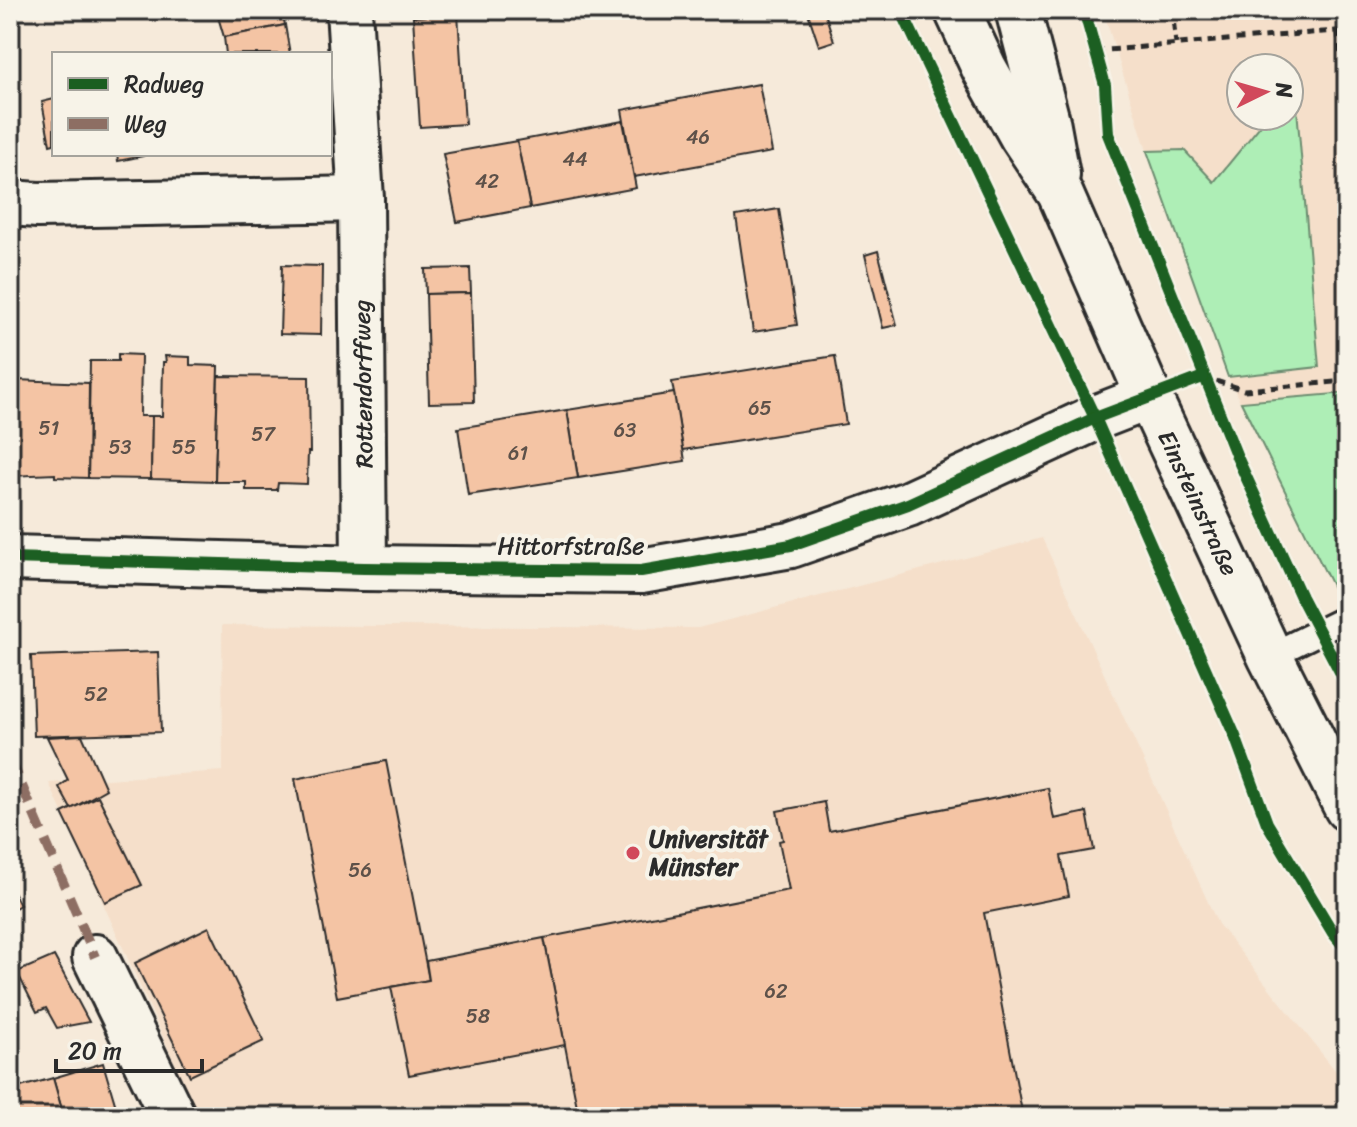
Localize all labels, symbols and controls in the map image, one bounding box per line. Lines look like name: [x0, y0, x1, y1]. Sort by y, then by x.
legend: [52, 52, 332, 156]
north arrow: [1225, 52, 1305, 132]
text: Radweg: [124, 63, 204, 105]
text: N: [1264, 80, 1305, 100]
text: Weg: [124, 103, 167, 145]
house number: 46: [686, 120, 710, 155]
house number: 44: [563, 142, 588, 177]
house number: 42: [475, 164, 499, 199]
street label: Rottendorffweg: [341, 299, 385, 469]
house number: 65: [748, 391, 772, 426]
house number: 51: [39, 411, 59, 446]
house number: 63: [614, 413, 636, 448]
house number: 57: [251, 417, 276, 452]
street label: Einsteinstraße: [1146, 423, 1250, 583]
house number: 53: [108, 430, 132, 465]
house number: 55: [172, 430, 196, 465]
house number: 61: [508, 436, 528, 471]
street label: Hittorfstraße: [498, 525, 645, 567]
house number: 52: [84, 677, 108, 712]
place label: Universität Münster: [648, 818, 769, 888]
marker: Universität Münster: [624, 844, 642, 862]
house number: 56: [348, 853, 372, 888]
house number: 62: [765, 974, 788, 1009]
house number: 58: [466, 999, 490, 1034]
scale bar: [56, 1023, 202, 1073]
text: 20 m: [68, 1030, 122, 1072]

